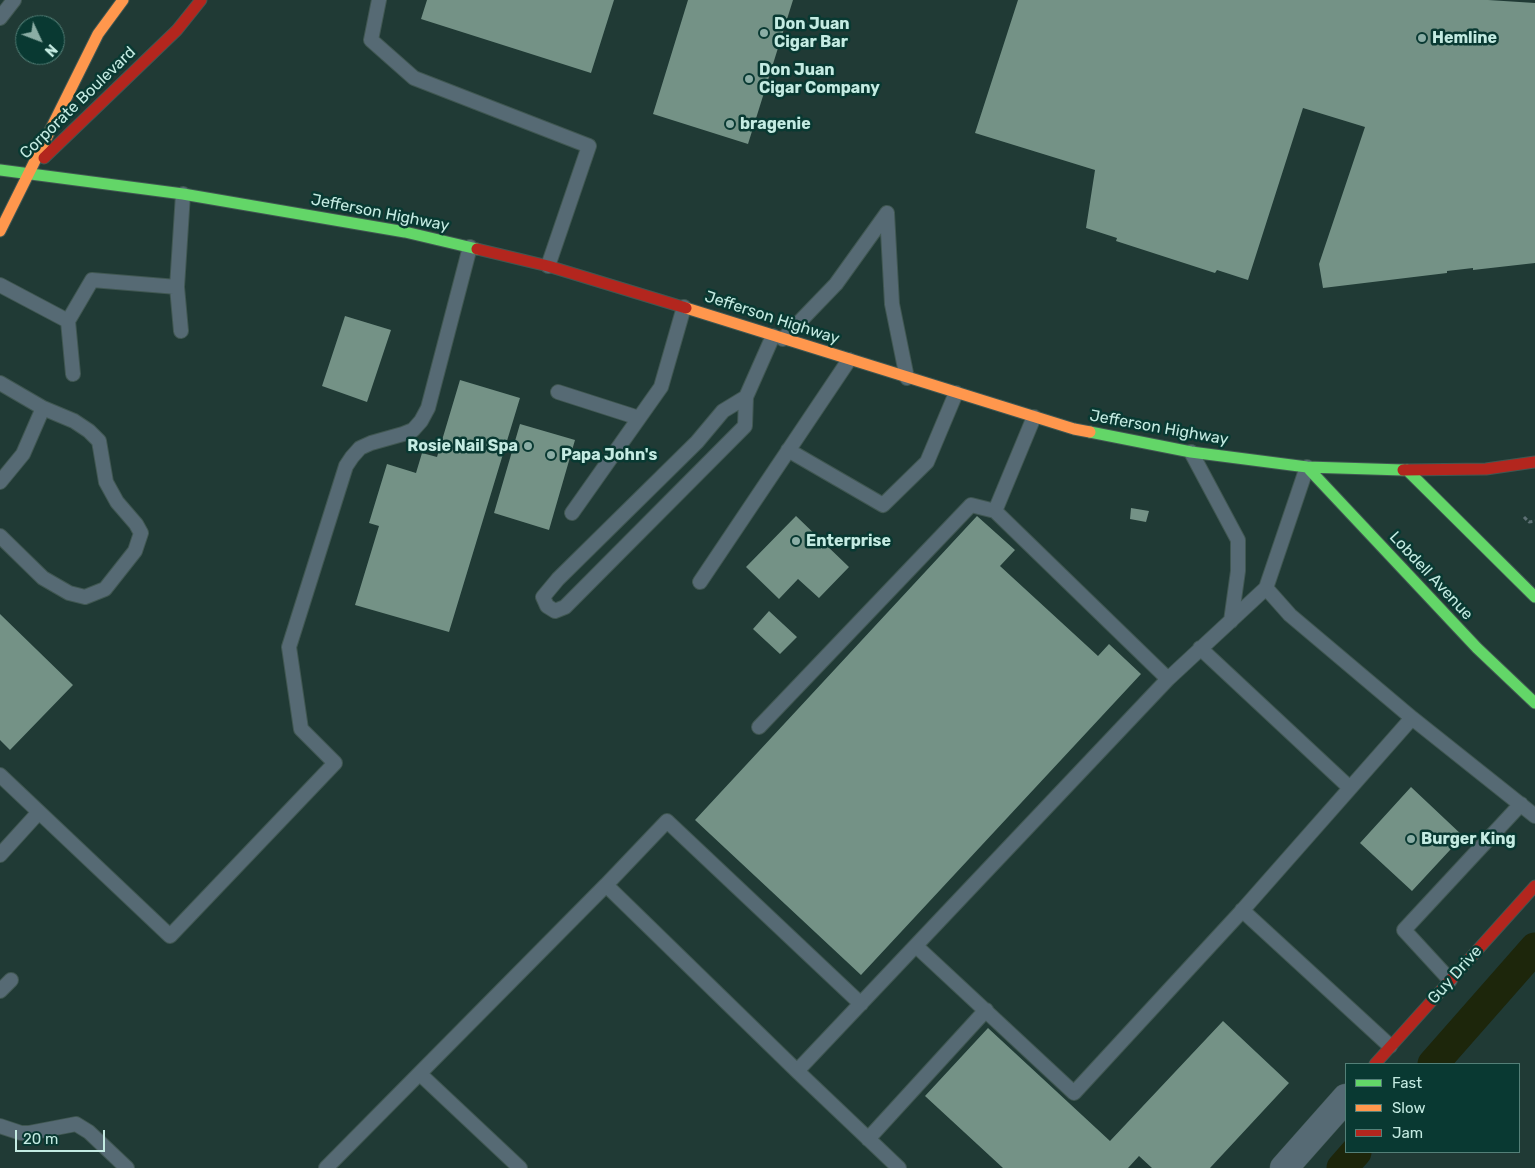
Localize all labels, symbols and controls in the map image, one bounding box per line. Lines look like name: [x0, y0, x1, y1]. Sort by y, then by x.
place label: Don Juan Cigar Bar: [774, 14, 850, 52]
north arrow: [15, 15, 65, 65]
marker: Don Juan Cigar Bar: [758, 27, 770, 39]
place label: Hemline: [1432, 28, 1497, 48]
marker: Hemline: [1416, 32, 1428, 44]
text: N: [41, 40, 60, 59]
street label: Corporate Boulevard: [16, 43, 140, 163]
place label: Don Juan Cigar Company: [759, 60, 880, 98]
marker: Don Juan Cigar Company: [743, 73, 755, 85]
place label: bragenie: [740, 114, 811, 134]
marker: bragenie: [724, 118, 736, 130]
street label: Jefferson Highway: [309, 190, 451, 236]
street label: Jefferson Highway: [702, 287, 842, 349]
street label: Jefferson Highway: [1088, 406, 1230, 450]
place label: Rosie Nail Spa: [407, 436, 518, 456]
marker: Rosie Nail Spa: [522, 440, 534, 452]
place label: Papa John's: [561, 445, 657, 465]
marker: Papa John's: [545, 449, 557, 461]
street label: Lobdell Avenue: [1385, 528, 1477, 624]
place label: Enterprise: [806, 531, 891, 551]
marker: Enterprise: [790, 535, 802, 547]
place label: Burger King: [1421, 829, 1516, 849]
marker: Burger King: [1405, 833, 1417, 845]
street label: Guy Drive: [1424, 942, 1486, 1008]
legend: [1345, 1063, 1520, 1153]
text: Fast: [1392, 1074, 1422, 1092]
text: Slow: [1392, 1099, 1425, 1117]
scale bar: [18, 1120, 108, 1152]
text: Jam: [1392, 1124, 1423, 1142]
text: 20 m: [23, 1130, 58, 1148]

